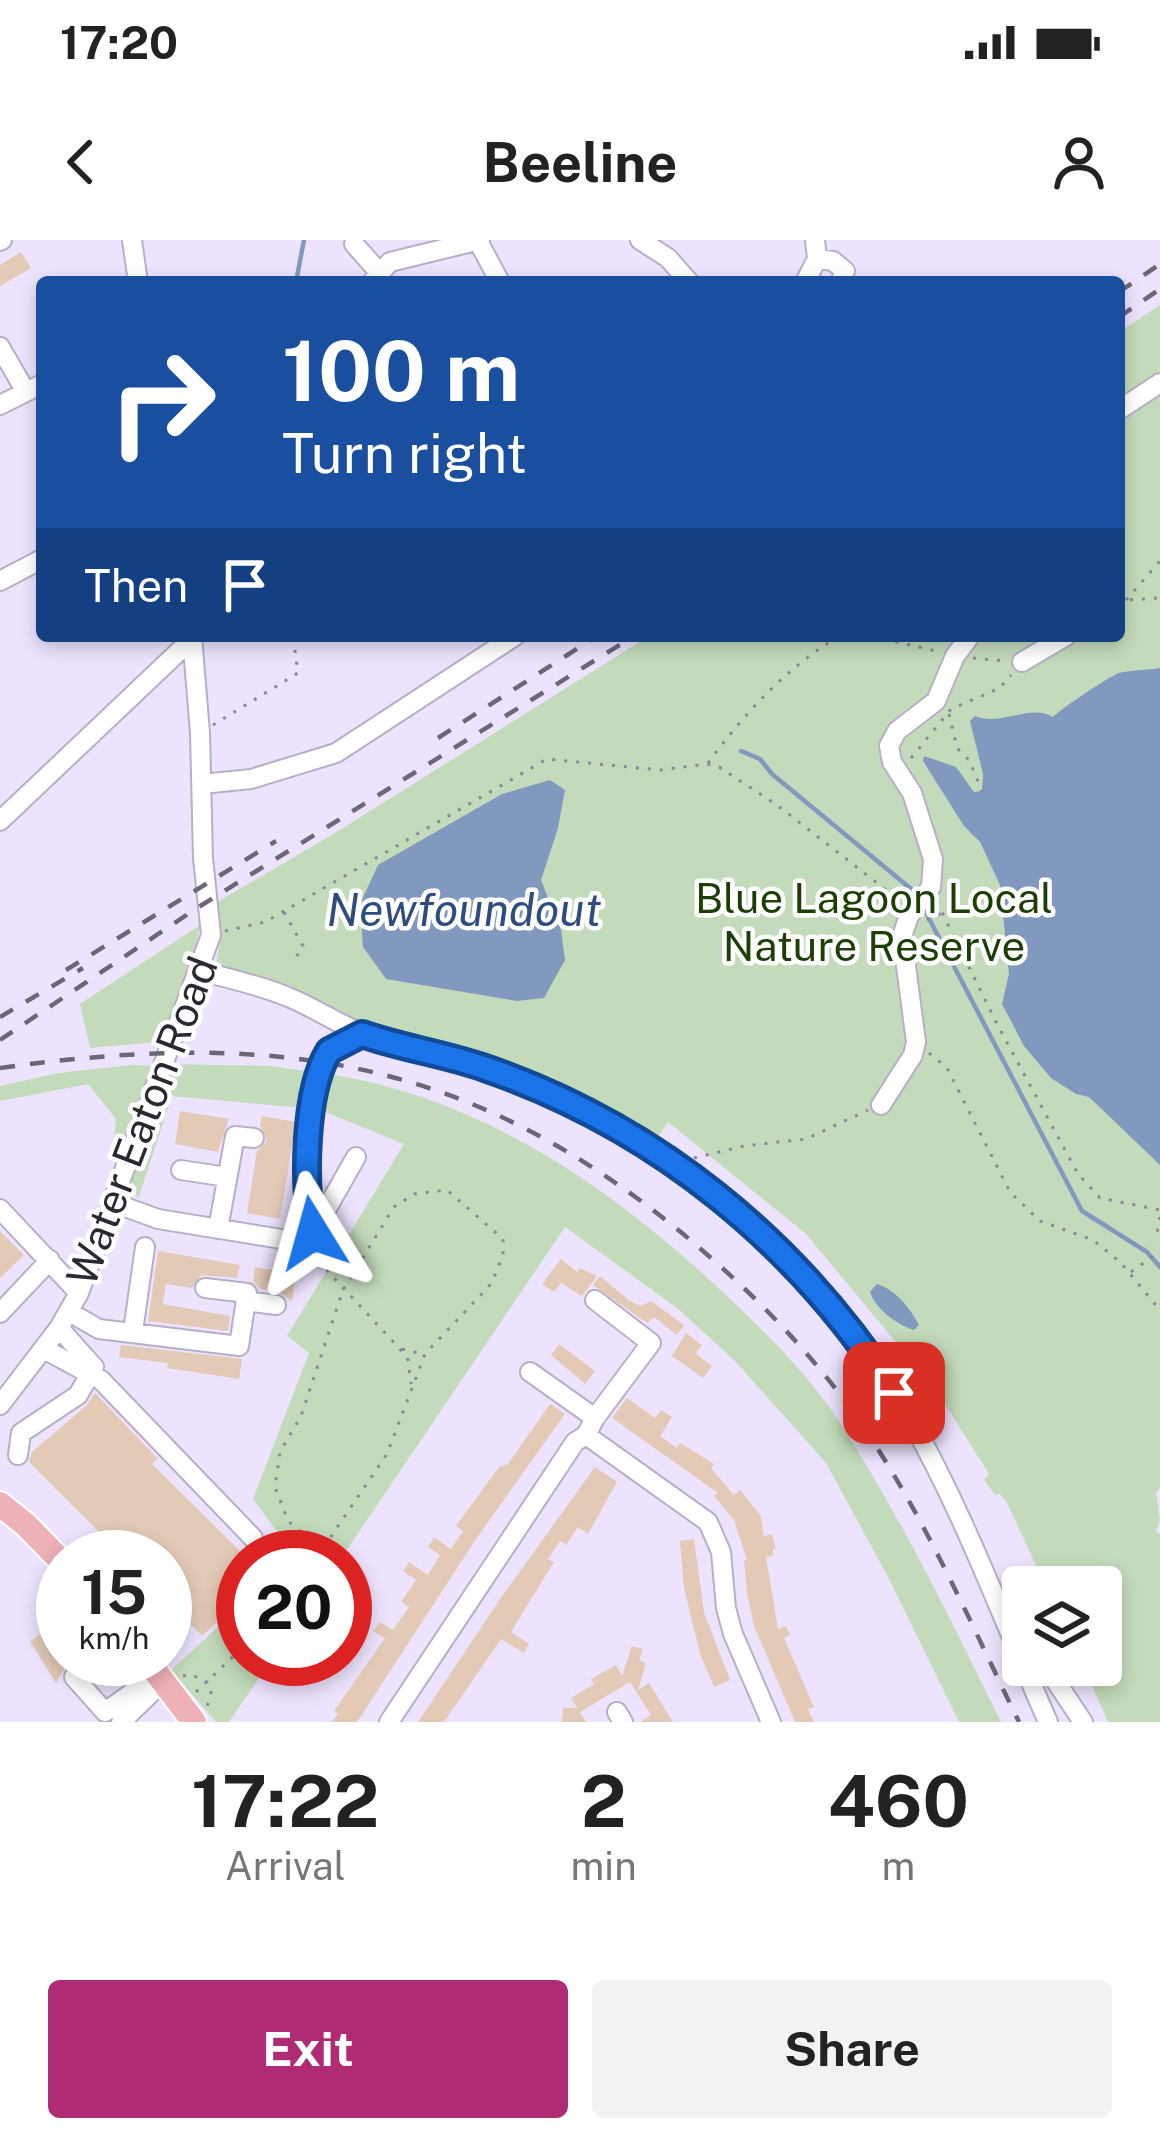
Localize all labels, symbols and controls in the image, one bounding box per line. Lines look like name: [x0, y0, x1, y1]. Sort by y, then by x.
text: 17:20: [60, 16, 178, 69]
icon: back: [48, 129, 114, 195]
icon: person: [1046, 129, 1112, 195]
text: Beeline: [483, 131, 677, 194]
text: 100 m: [282, 321, 520, 420]
icon: right: [84, 324, 240, 480]
text: Turn right: [282, 422, 527, 485]
icon: arrive: [212, 552, 278, 618]
text: Then: [84, 559, 188, 612]
park label: Blue Lagoon Local Nature Reserve: [695, 873, 1053, 970]
water label: Newfoundout: [327, 883, 602, 936]
street label: Water Eaton Road: [56, 949, 227, 1292]
position arrow: [250, 1170, 376, 1296]
pin: [843, 1342, 945, 1444]
icon: arrive: [861, 1360, 927, 1426]
speed limit sign: 20: [216, 1530, 372, 1686]
text: 15: [81, 1557, 147, 1628]
map controls: [1002, 1566, 1122, 1686]
button: layers: [1002, 1566, 1122, 1686]
text: km/h: [79, 1620, 149, 1656]
text: 17:22: [191, 1759, 379, 1843]
text: 2: [581, 1759, 626, 1843]
text: 460: [828, 1759, 969, 1843]
text: Arrival: [225, 1843, 345, 1889]
text: min: [571, 1843, 637, 1889]
text: m: [881, 1843, 915, 1889]
button: Exit: [48, 1980, 568, 2118]
button: Share: [592, 1980, 1112, 2118]

